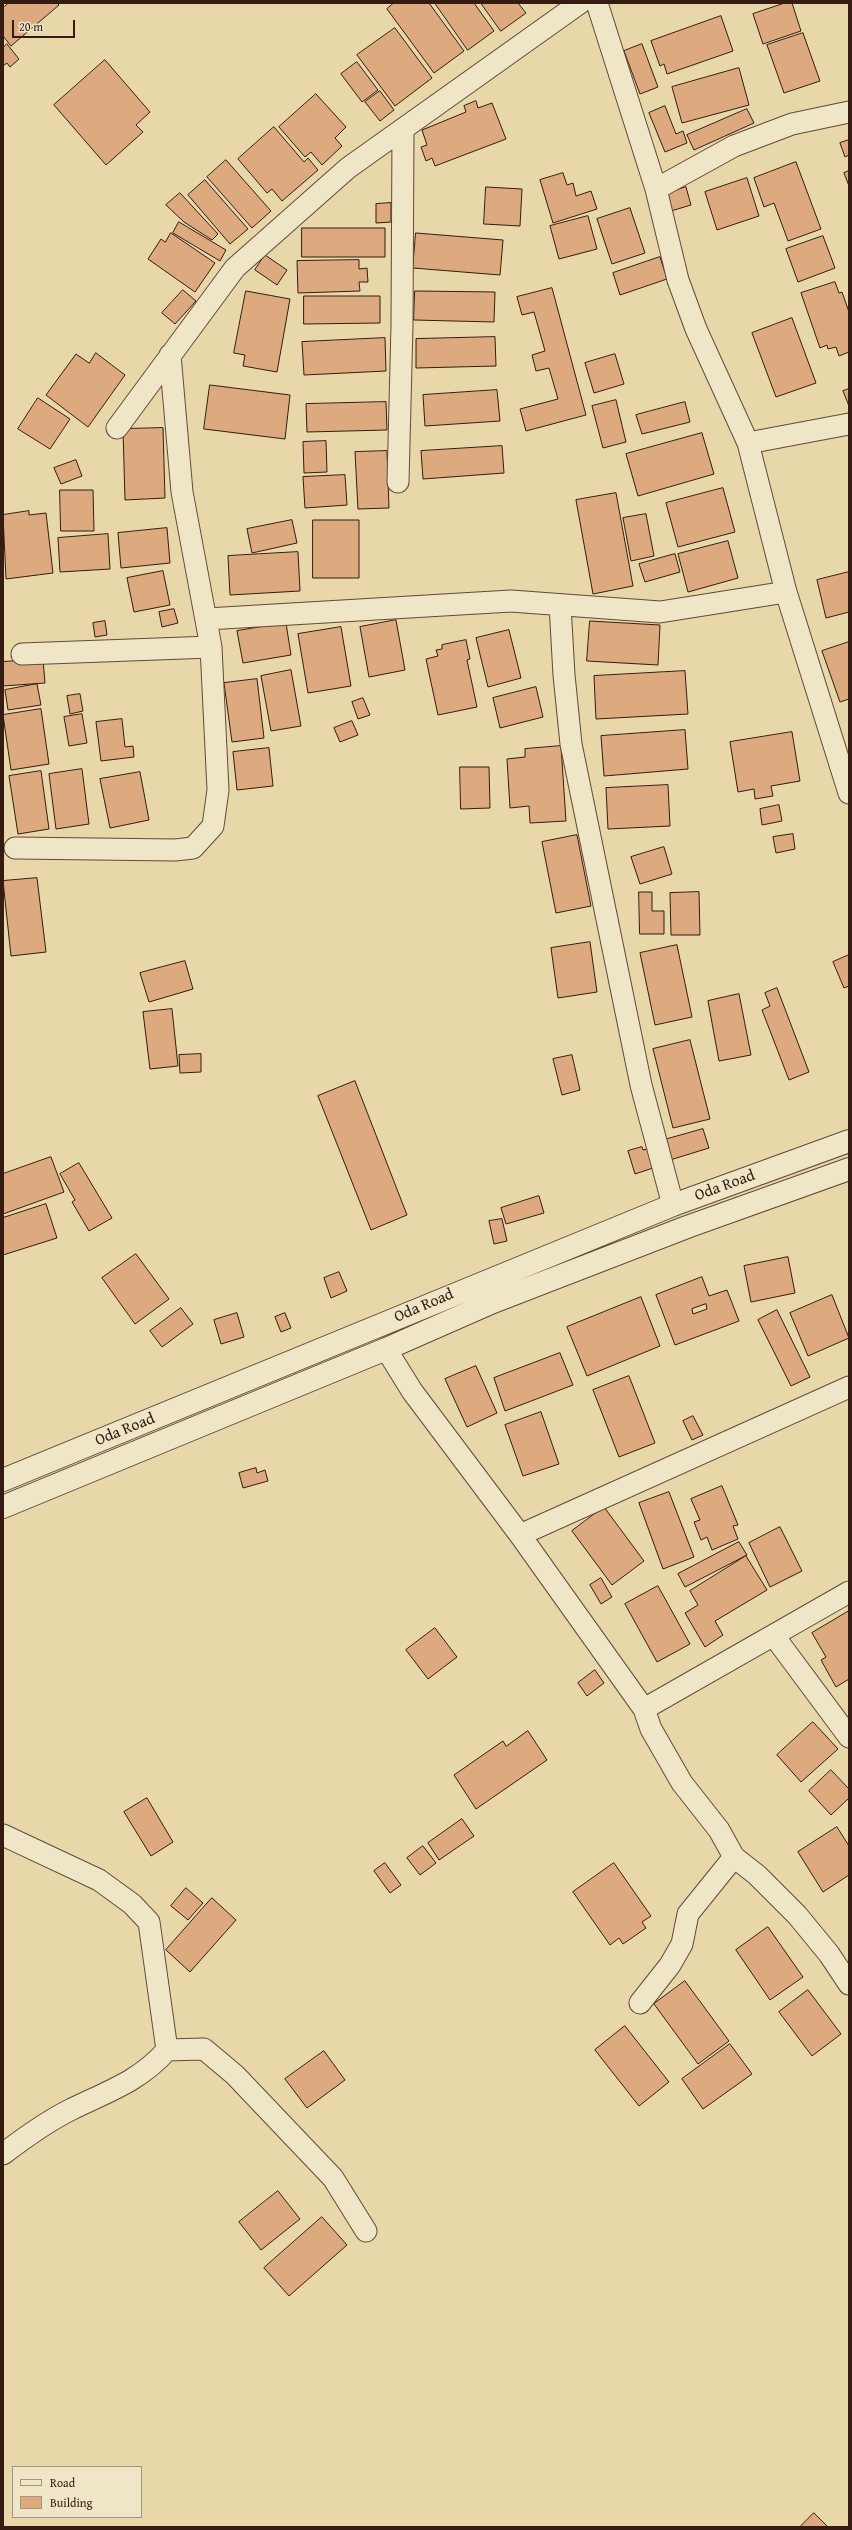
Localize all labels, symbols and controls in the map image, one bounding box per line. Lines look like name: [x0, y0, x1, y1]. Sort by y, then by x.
scale bar: [14, 12, 77, 38]
text: 20 m: [19, 18, 43, 35]
street label: Oda Road: [692, 1166, 758, 1206]
street label: Oda Road: [391, 1285, 457, 1327]
street label: Oda Road: [92, 1409, 158, 1451]
legend: [12, 2466, 142, 2518]
text: Road: [50, 2474, 75, 2491]
text: Building: [50, 2494, 93, 2511]

